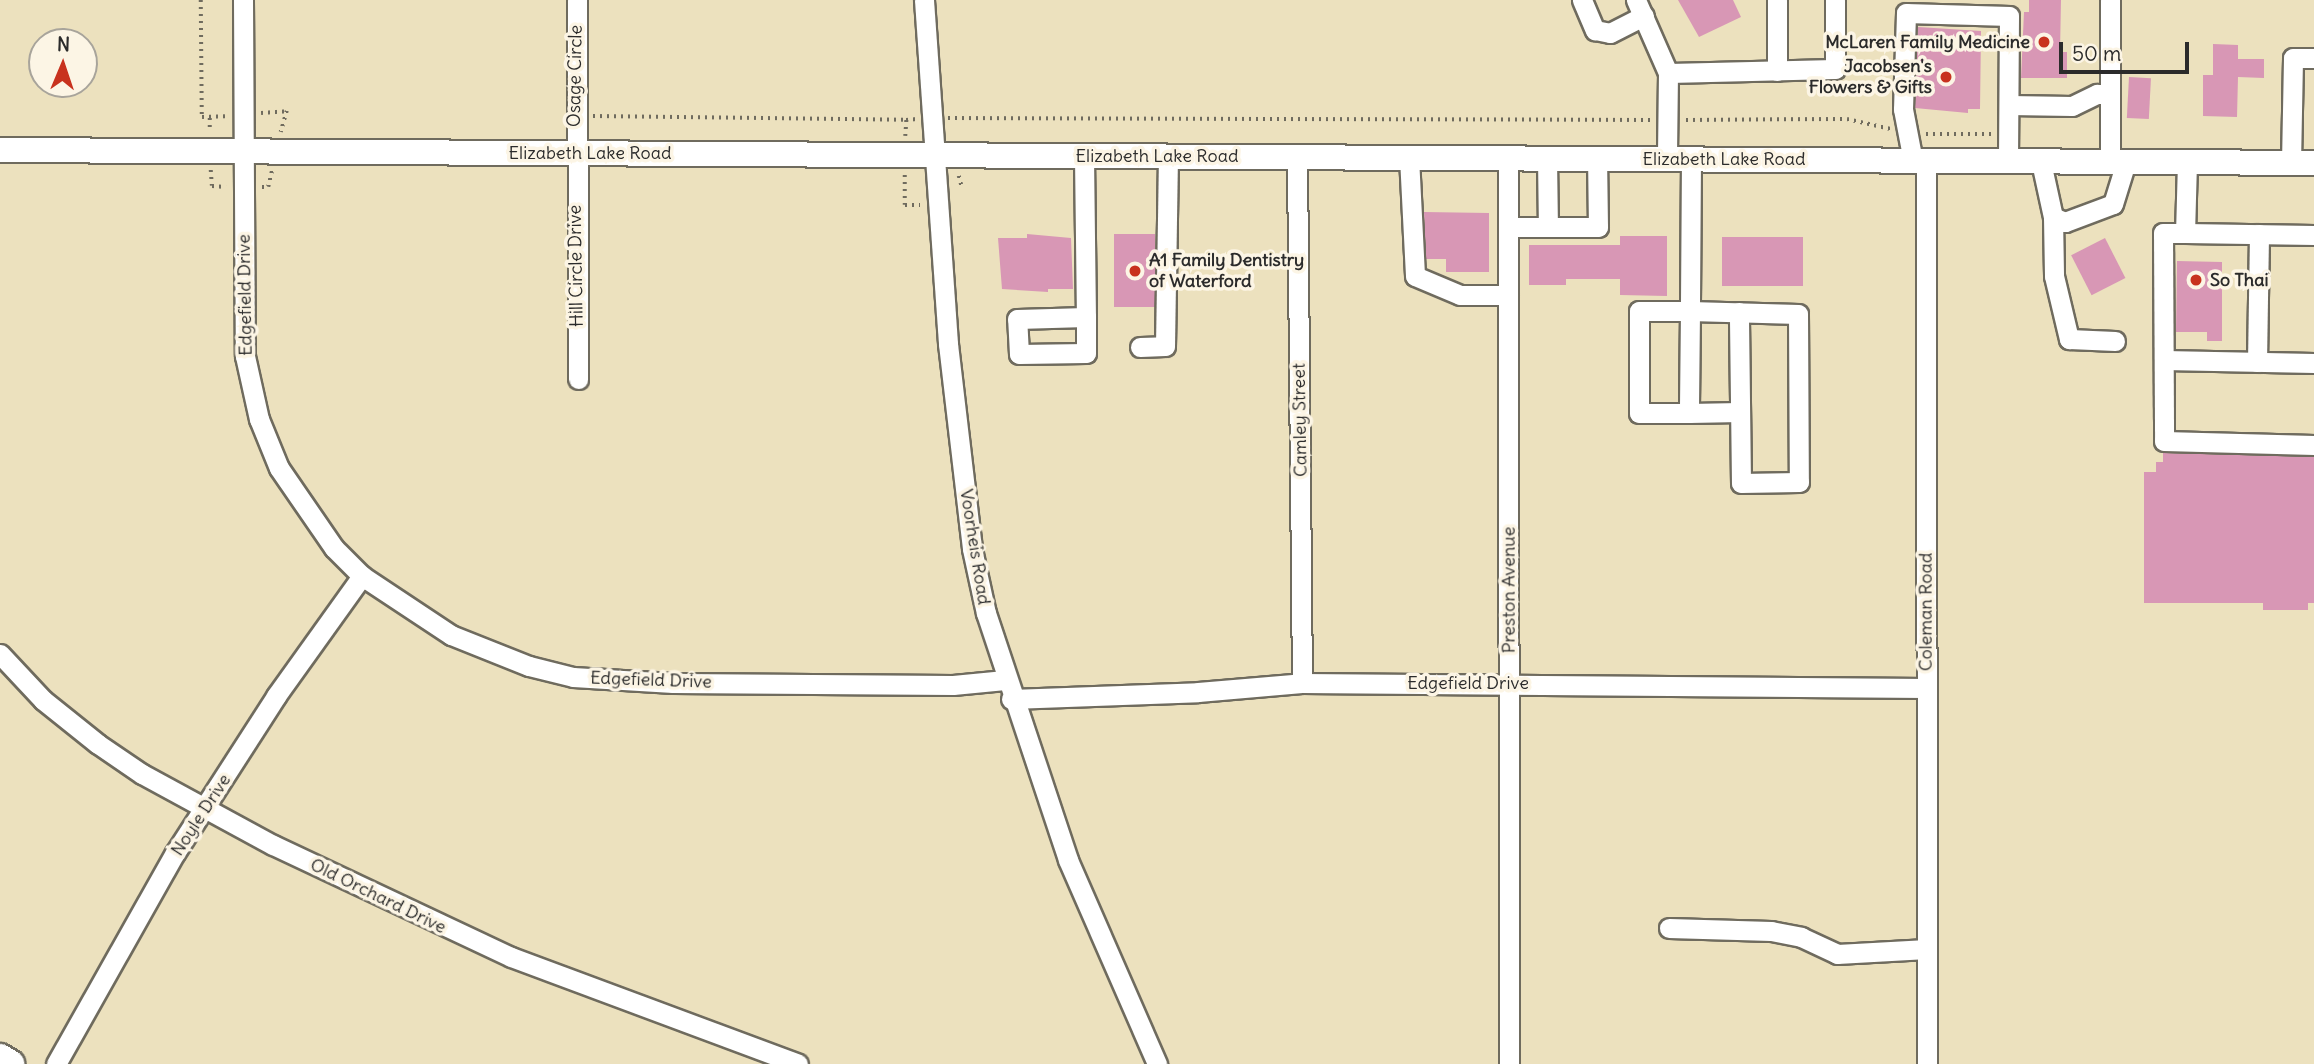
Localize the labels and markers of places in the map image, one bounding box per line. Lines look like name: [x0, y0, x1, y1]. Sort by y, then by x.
place label: McLaren Family Medicine: [1825, 31, 2030, 53]
marker: McLaren Family Medicine: [2036, 34, 2052, 50]
place label: Jacobsen's Flowers & Gifts: [1809, 56, 1932, 98]
marker: Jacobsen's Flowers & Gifts: [1938, 69, 1954, 85]
place label: A1 Family Dentistry of Waterford: [1149, 250, 1304, 292]
marker: A1 Family Dentistry of Waterford: [1127, 263, 1143, 279]
place label: So Thai: [2210, 269, 2269, 291]
marker: So Thai: [2188, 272, 2204, 288]

